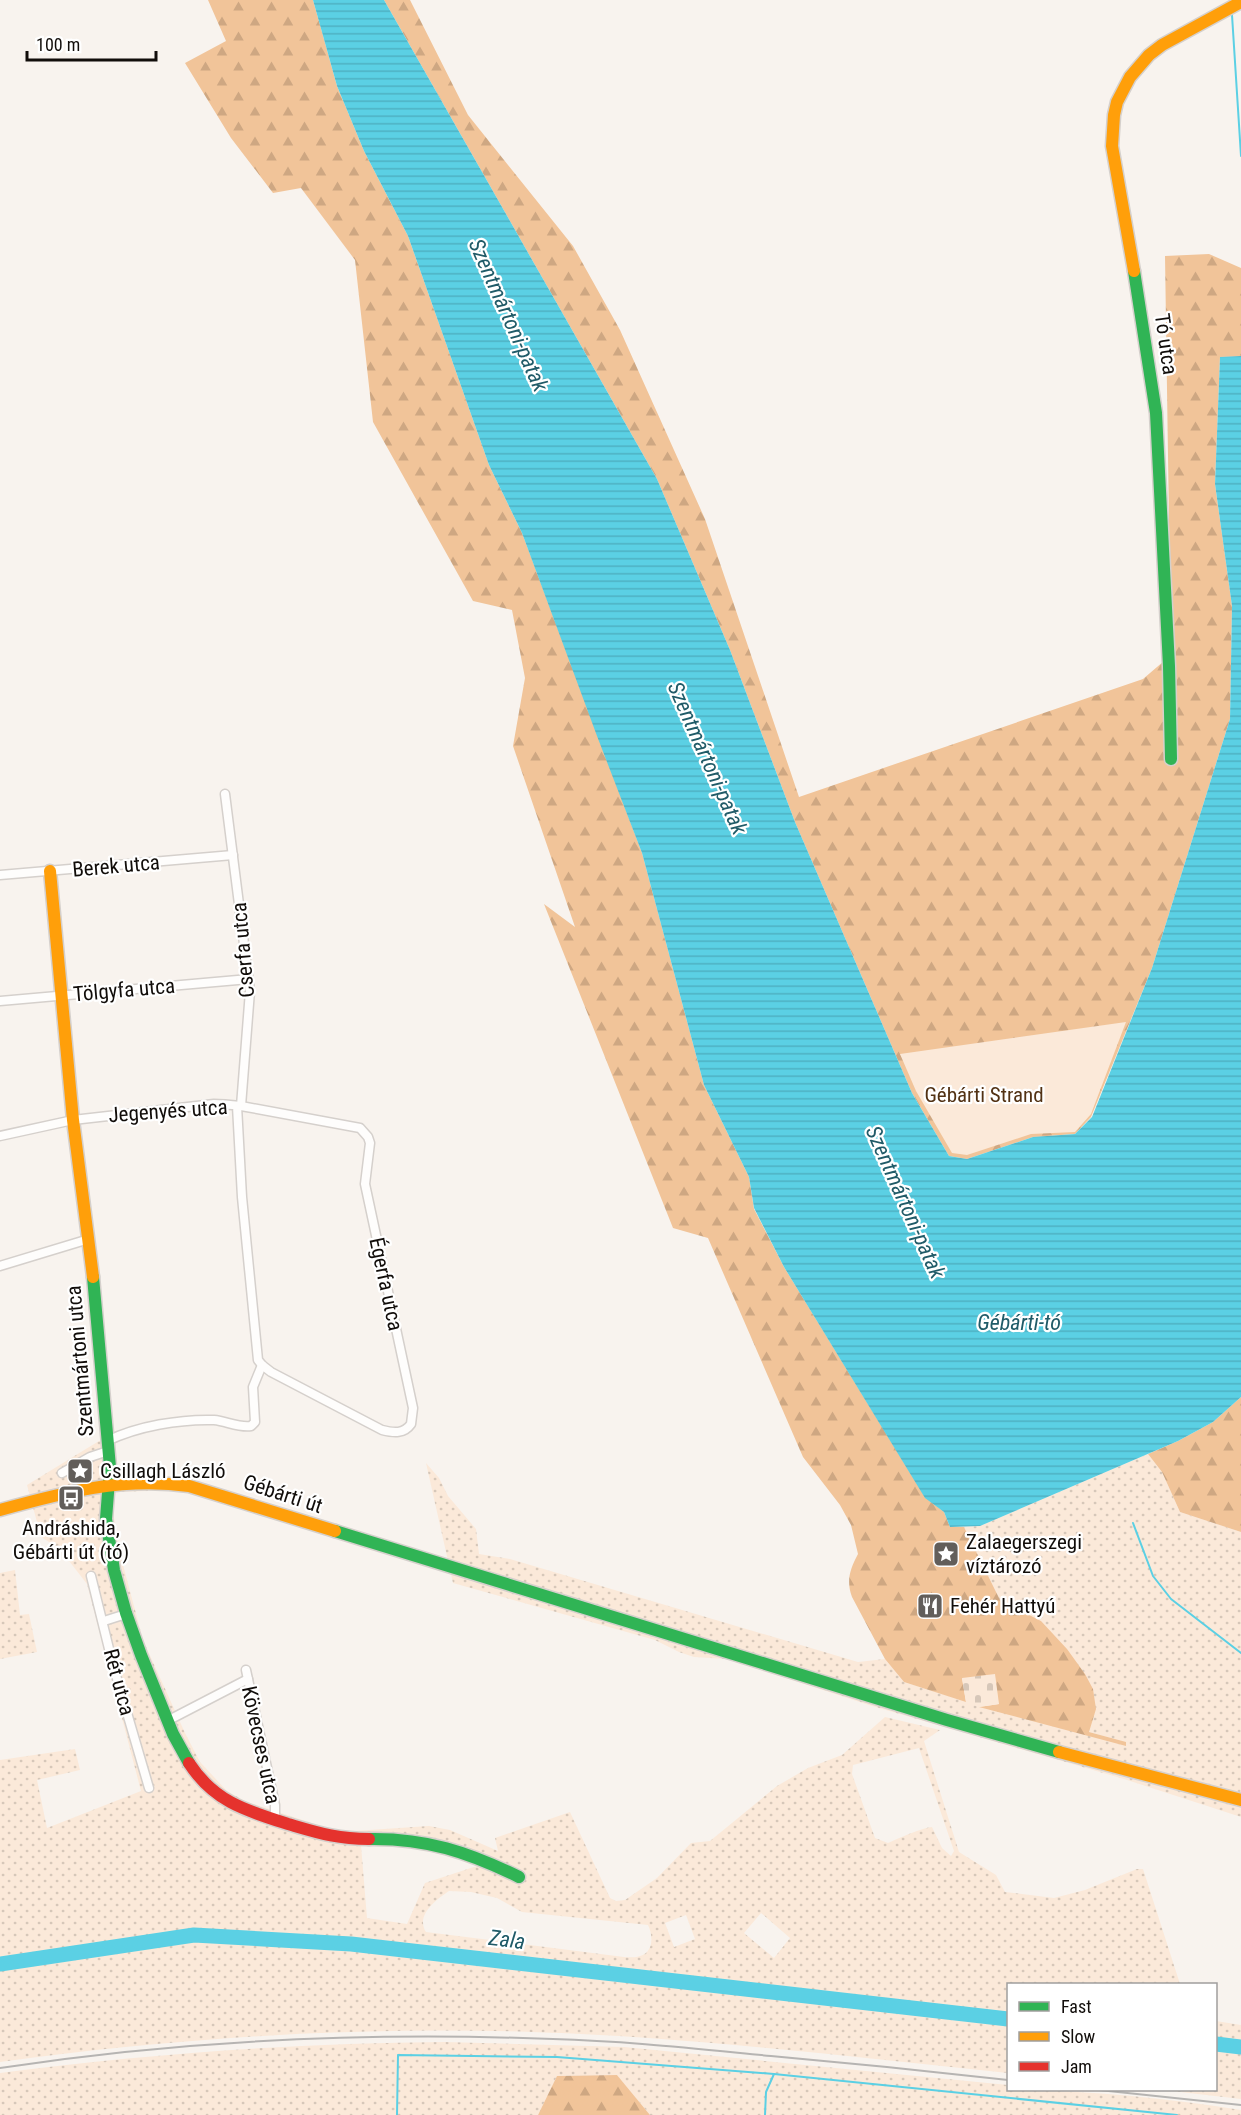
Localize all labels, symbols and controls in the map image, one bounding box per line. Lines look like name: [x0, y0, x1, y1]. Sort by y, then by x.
scale bar: [27, 24, 156, 62]
text: 100 m: [36, 34, 80, 55]
water label: Szentmártoni-patak: [464, 235, 554, 396]
street label: Tó utca: [1150, 312, 1182, 376]
water label: Szentmártoni-patak: [663, 678, 753, 839]
street label: Berek utca: [71, 850, 161, 882]
street label: Cserfa utca: [227, 901, 259, 999]
street label: Tölgyfa utca: [72, 974, 176, 1006]
park label: Gébárti Strand: [924, 1083, 1044, 1107]
street label: Jegenyés utca: [108, 1095, 228, 1127]
water label: Szentmártoni-patak: [861, 1122, 951, 1283]
street label: Égerfa utca: [364, 1235, 408, 1333]
street label: Szentmártoni utca: [61, 1285, 99, 1437]
water label: Gébárti-tó: [977, 1310, 1061, 1335]
place icon: Csillagh László: [65, 1456, 95, 1486]
place label: Csillagh László: [100, 1459, 226, 1483]
street label: Gébárti út: [240, 1470, 326, 1518]
bus stop icon: Andráshida, Gébárti út (tó): [56, 1483, 86, 1513]
place label: Andráshida, Gébárti út (tó): [13, 1516, 129, 1564]
place label: Zalaegerszegi víztározó: [966, 1530, 1082, 1578]
place icon: Zalaegerszegi víztározó: [931, 1539, 961, 1569]
restaurant icon: Fehér Hattyú: [915, 1591, 945, 1621]
place label: Fehér Hattyú: [950, 1594, 1055, 1618]
street label: Rét utca: [99, 1646, 139, 1718]
street label: Kövecses utca: [237, 1684, 285, 1806]
water label: Zala: [486, 1925, 527, 1954]
legend: [1007, 1983, 1217, 2091]
text: Fast: [1061, 1996, 1092, 2017]
text: Slow: [1061, 2026, 1096, 2047]
text: Jam: [1061, 2056, 1092, 2077]

